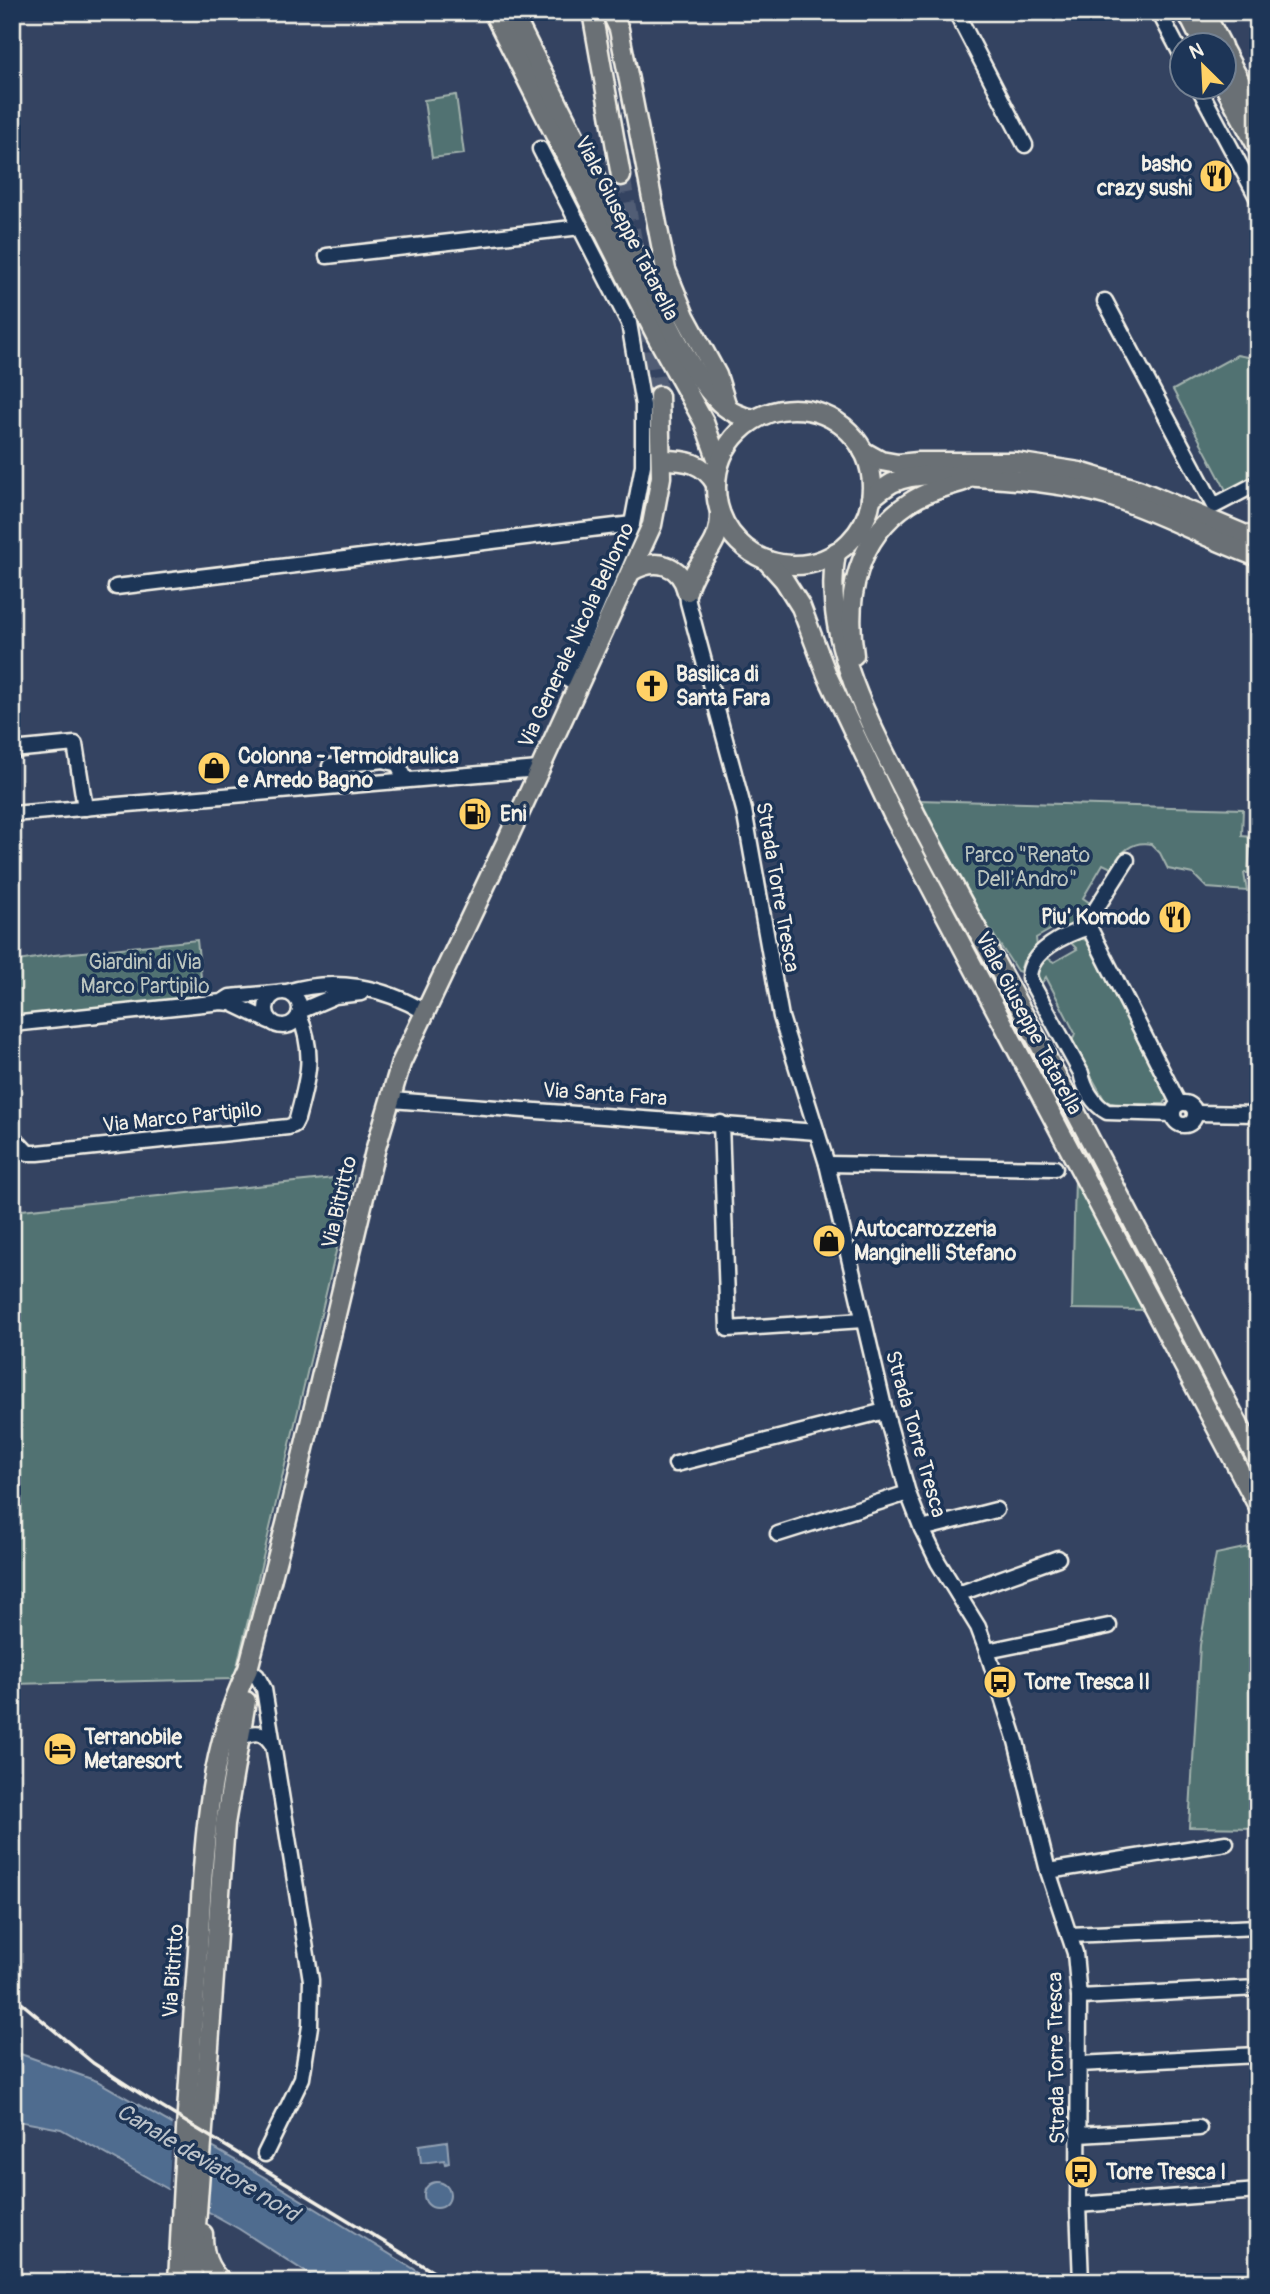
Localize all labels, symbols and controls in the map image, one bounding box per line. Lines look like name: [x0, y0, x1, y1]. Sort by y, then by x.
north arrow: [1168, 32, 1238, 102]
text: N: [1186, 38, 1207, 65]
street label: Viale Giuseppe Tatarella: [568, 131, 685, 325]
place label: basho crazy sushi: [1096, 151, 1193, 202]
restaurant icon: basho crazy sushi: [1197, 157, 1235, 195]
street label: Via Generale Nicola Bellomo: [512, 518, 641, 752]
place label: Basilica di Santa Fara: [676, 661, 770, 712]
church icon: Basilica di Santa Fara: [633, 667, 671, 705]
place label: Colonna - Termoidraulica e Arredo Bagno: [237, 743, 459, 794]
shop icon: Colonna - Termoidraulica e Arredo Bagno: [195, 749, 233, 787]
fuel station icon: Eni: [456, 795, 494, 833]
street label: Strada Torre Tresca: [749, 800, 806, 974]
place label: Eni: [500, 801, 527, 828]
park label: Parco "Renato Dell'Andro": [964, 842, 1090, 893]
restaurant icon: Piu' Komodo: [1156, 898, 1194, 936]
place label: Piu' Komodo: [1041, 904, 1151, 931]
street label: Viale Giuseppe Tatarella: [969, 927, 1088, 1119]
park label: Giardini di Via Marco Partipilo: [80, 949, 210, 1000]
street label: Via Santa Fara: [542, 1077, 668, 1112]
street label: Via Marco Partipilo: [101, 1096, 263, 1139]
street label: Via Bitritto: [316, 1153, 363, 1251]
place label: Autocarrozzeria Manginelli Stefano: [854, 1216, 1017, 1267]
shop icon: Autocarrozzeria Manginelli Stefano: [810, 1222, 848, 1260]
street label: Strada Torre Tresca: [879, 1348, 952, 1521]
bus stop icon: Torre Tresca II: [981, 1663, 1019, 1701]
place label: Torre Tresca II: [1023, 1669, 1150, 1696]
place label: Terranobile Metaresort: [83, 1724, 183, 1775]
hotel icon: Terranobile Metaresort: [41, 1730, 79, 1768]
street label: Via Bitritto: [157, 1923, 190, 2019]
street label: Strada Torre Tresca: [1041, 1972, 1072, 2144]
water label: Canale deviatore nord: [111, 2097, 306, 2230]
bus stop icon: Torre Tresca I: [1062, 2153, 1100, 2191]
place label: Torre Tresca I: [1105, 2159, 1226, 2186]

